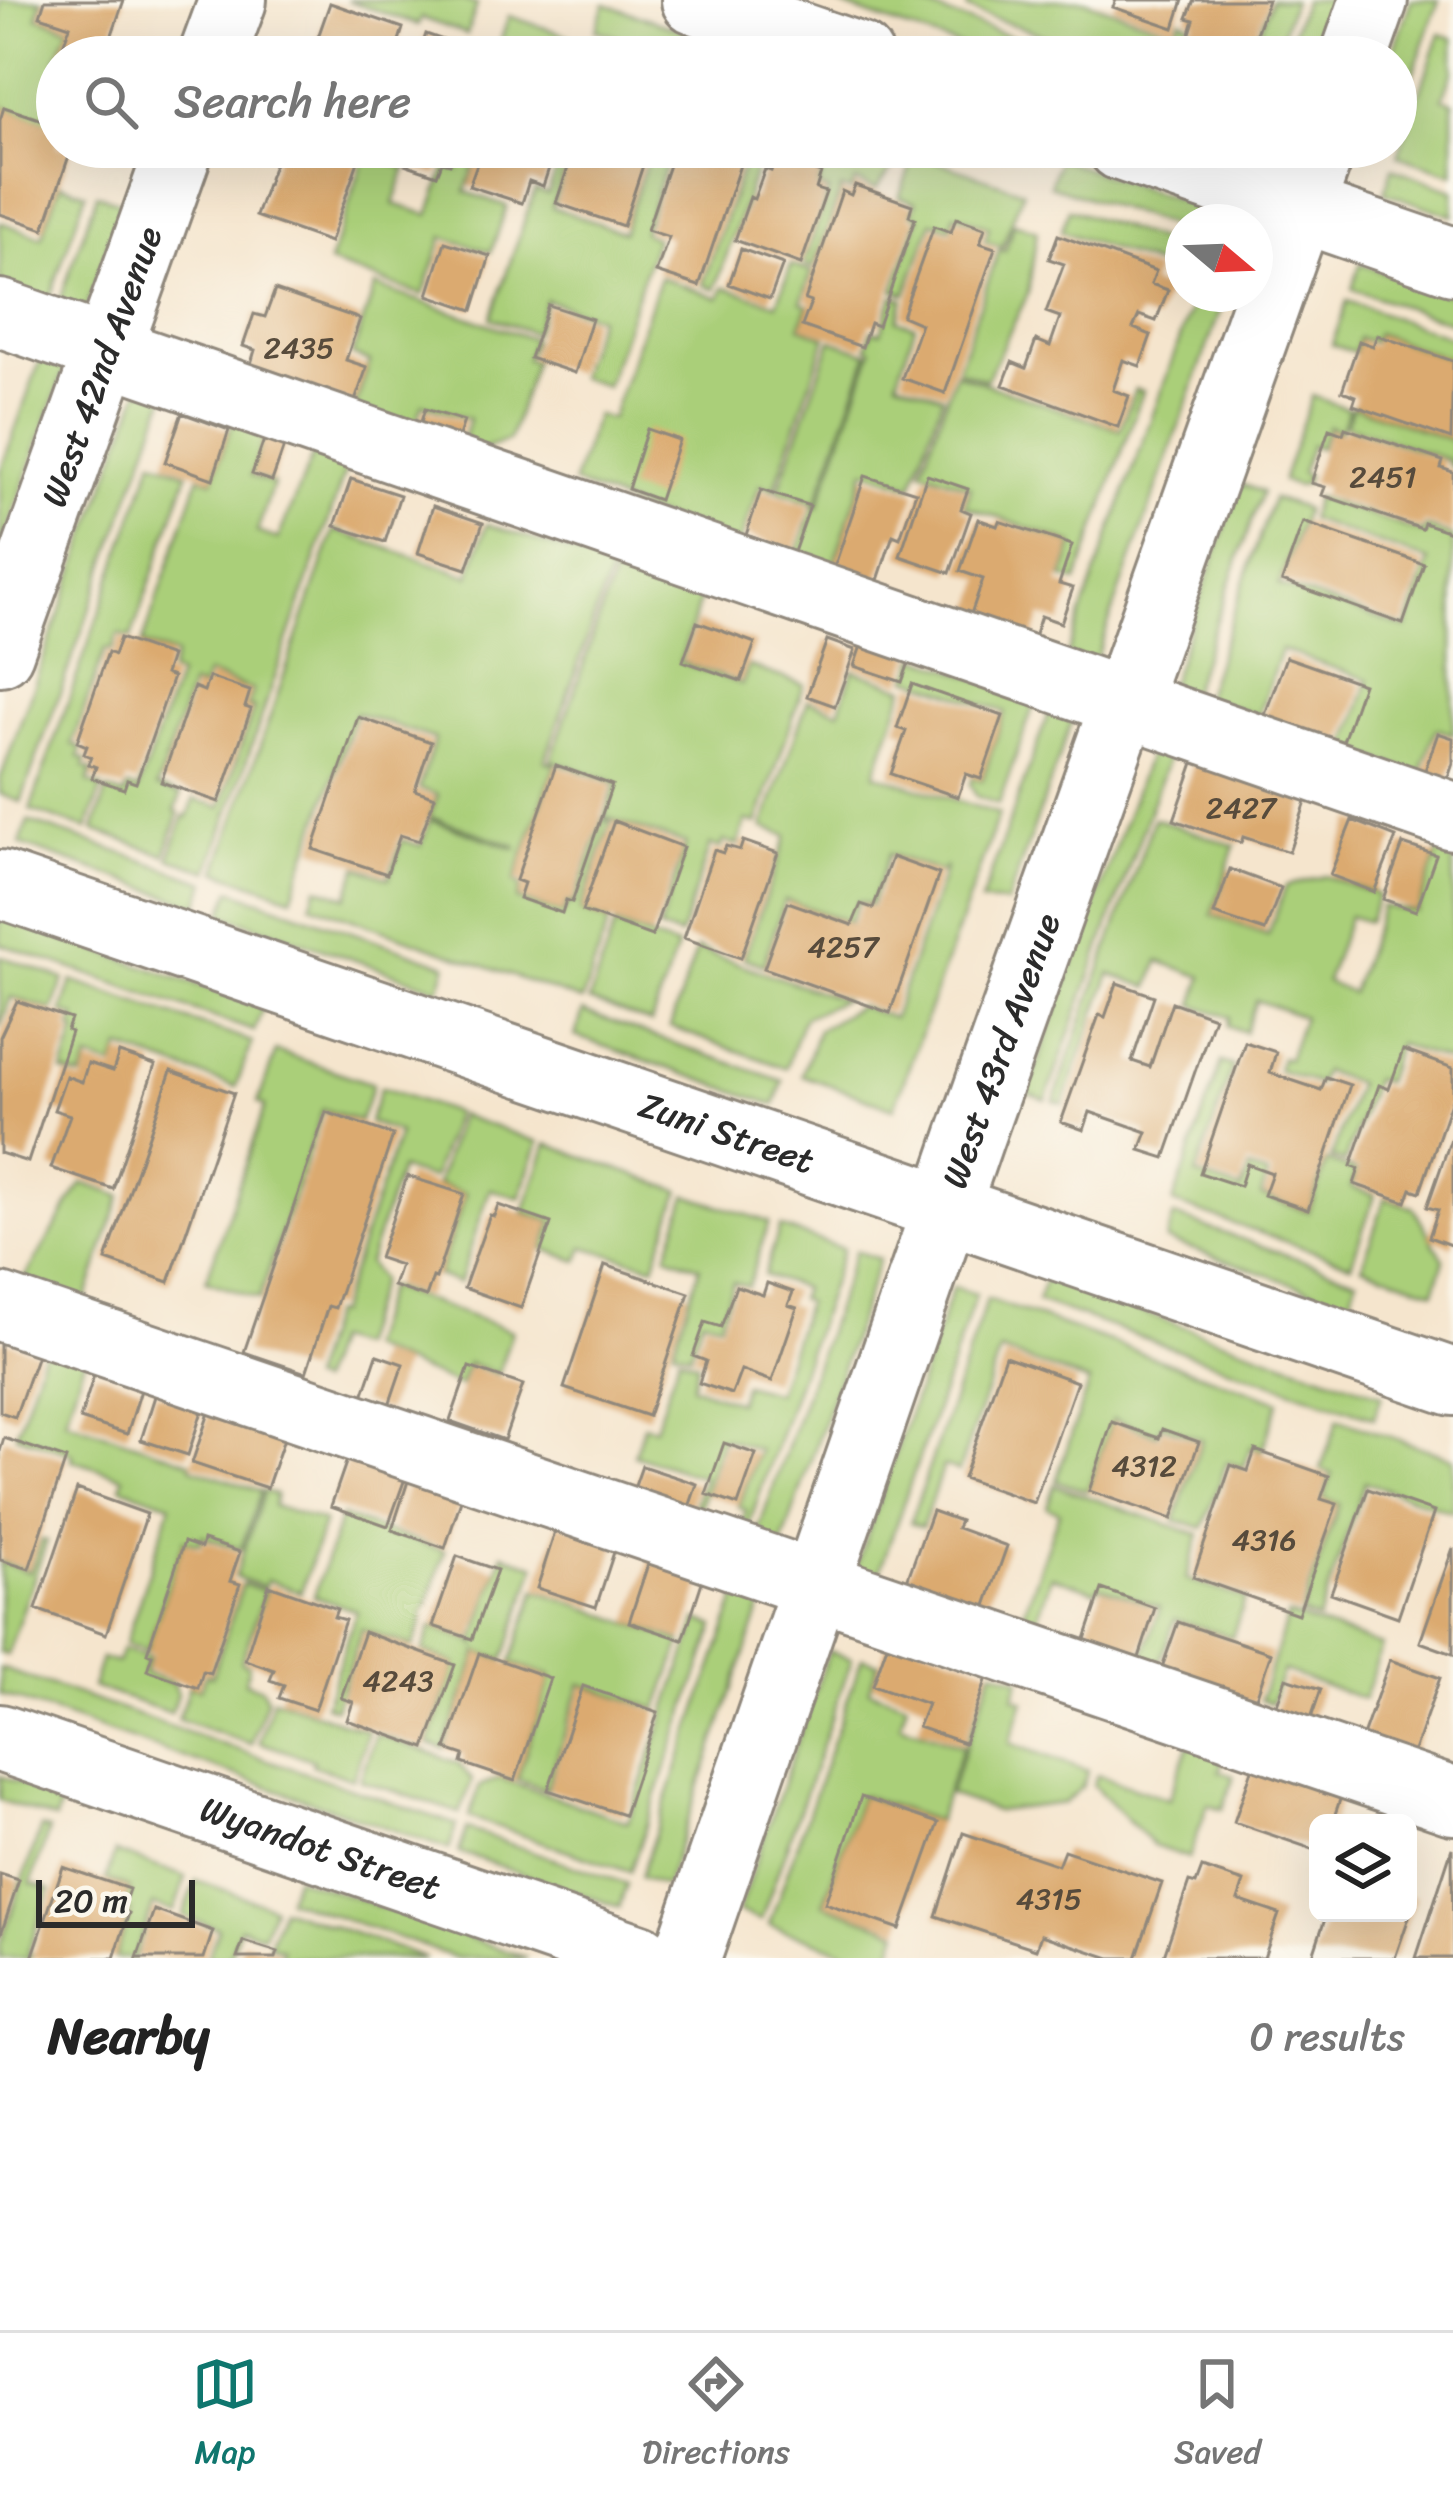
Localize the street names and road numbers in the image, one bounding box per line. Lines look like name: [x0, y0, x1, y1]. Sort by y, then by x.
street label: West 42nd Avenue: [22, 217, 181, 516]
street label: West 43rd Avenue: [923, 904, 1079, 1197]
street label: Zuni Street: [630, 1073, 823, 1193]
street label: Wyandot Street: [191, 1777, 450, 1919]

